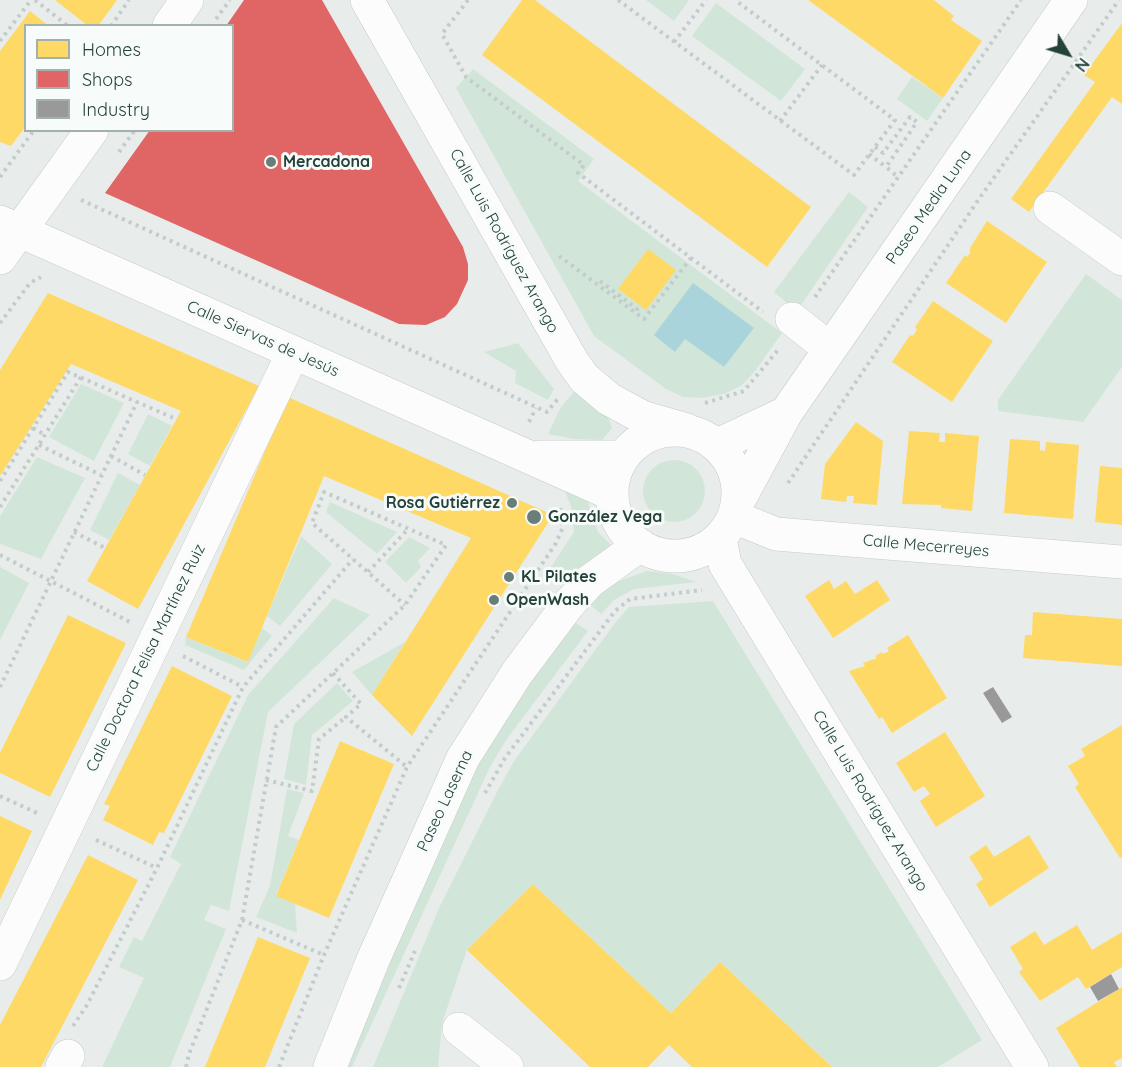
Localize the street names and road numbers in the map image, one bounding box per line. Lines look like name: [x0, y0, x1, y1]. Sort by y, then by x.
street label: Calle Luis Rodríguez Arango: [445, 145, 563, 337]
street label: Paseo Media Luna: [882, 146, 976, 268]
street label: Calle Siervas de Jesús: [184, 297, 342, 381]
street label: Calle Mecerreyes: [862, 531, 990, 561]
street label: Calle Doctora Felisa Martínez Ruiz: [82, 541, 210, 775]
street label: Calle Luis Rodríguez Arango: [808, 707, 932, 895]
street label: Paseo Laserna: [413, 747, 477, 855]

